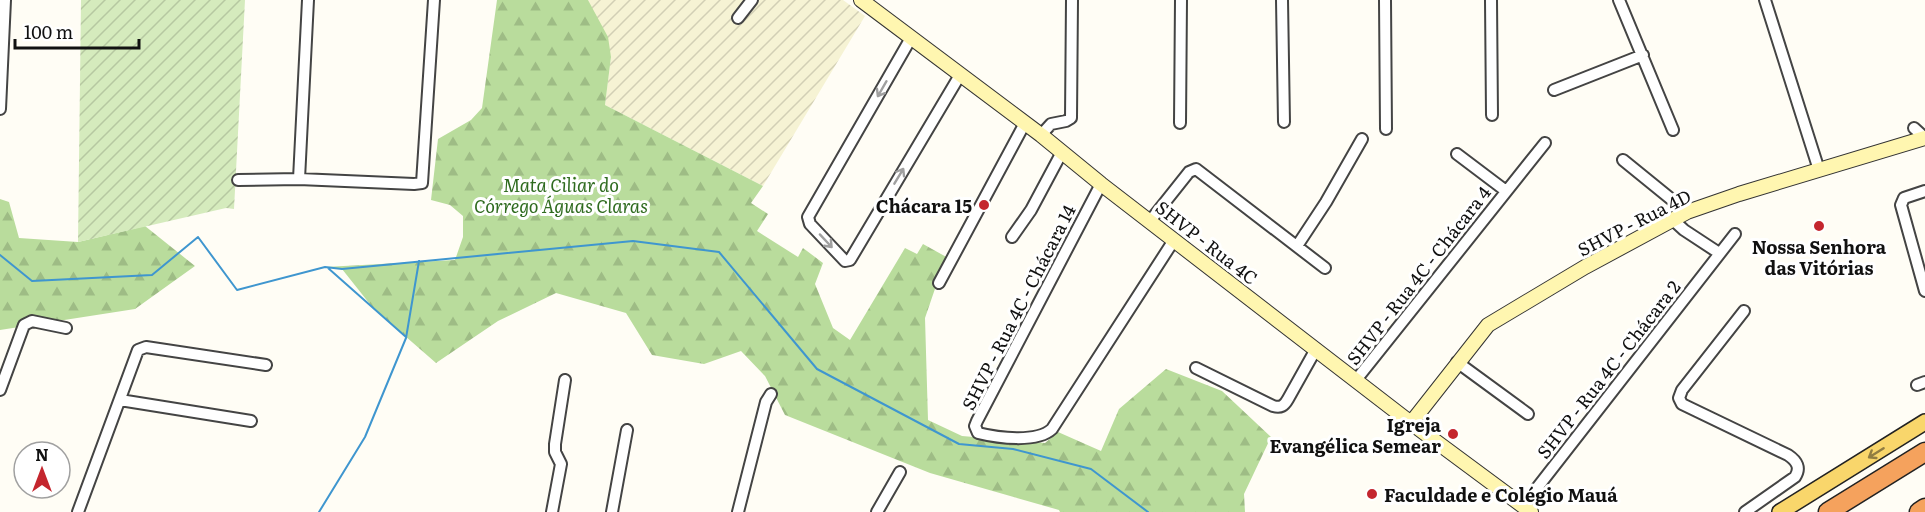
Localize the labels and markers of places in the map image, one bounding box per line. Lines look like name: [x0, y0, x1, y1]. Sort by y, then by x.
place label: Chácara 15: [876, 192, 972, 219]
marker: Chácara 15: [977, 198, 991, 212]
marker: Nossa Senhora das Vitórias: [1812, 219, 1826, 233]
place label: Nossa Senhora das Vitórias: [1752, 233, 1887, 281]
place label: Igreja Evangélica Semear: [1269, 411, 1442, 459]
marker: Igreja Evangélica Semear: [1446, 427, 1460, 441]
place label: Faculdade e Colégio Mauá: [1384, 481, 1618, 508]
marker: Faculdade e Colégio Mauá: [1365, 487, 1379, 501]

